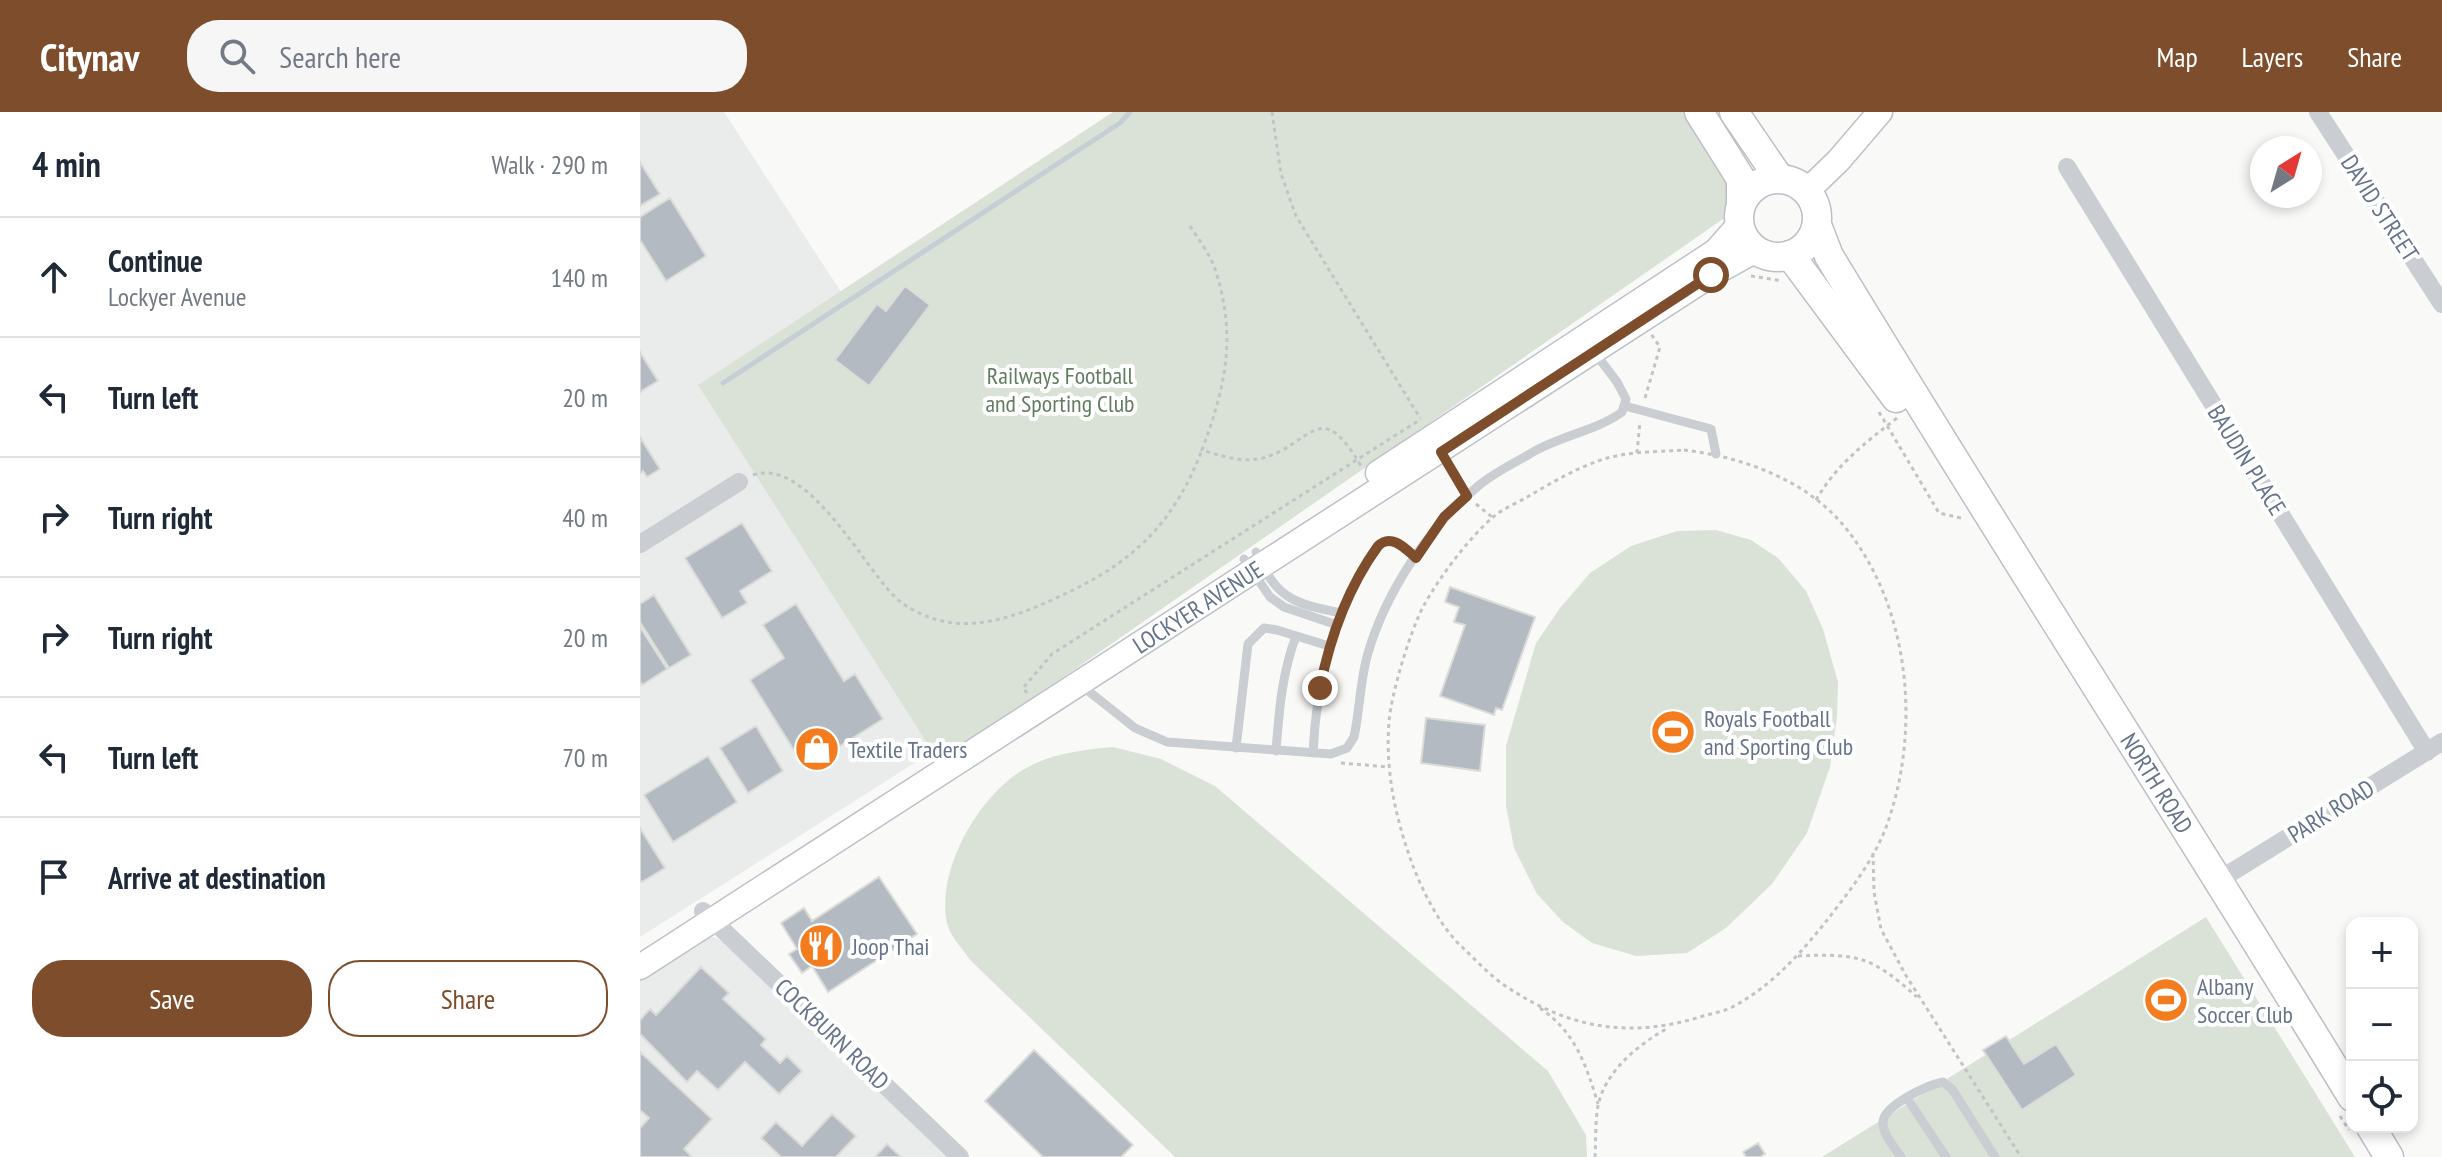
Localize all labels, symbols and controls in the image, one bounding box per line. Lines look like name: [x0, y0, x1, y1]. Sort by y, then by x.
search box: [187, 20, 747, 92]
text: Citynav: [40, 32, 139, 81]
icon: search: [215, 34, 259, 78]
text: Search here: [279, 37, 401, 76]
text: Map: [2156, 38, 2198, 75]
text: Layers: [2242, 38, 2303, 75]
text: Share: [2347, 38, 2402, 75]
north arrow: [2250, 136, 2322, 208]
text: 4 min: [32, 142, 101, 186]
text: Walk · 290 m: [491, 148, 608, 181]
street label: DAVID STREET: [2334, 149, 2426, 267]
text: Continue: [108, 241, 203, 280]
icon: ahead: [32, 255, 76, 299]
route start: [1693, 257, 1729, 293]
text: 140 m: [550, 261, 608, 294]
text: Lockyer Avenue: [108, 280, 246, 313]
park label: Railways Football and Sporting Club: [985, 360, 1135, 419]
icon: left: [32, 375, 76, 419]
text: Turn left: [108, 378, 198, 417]
text: 20 m: [562, 381, 608, 414]
street label: BAUDIN PLACE: [2201, 399, 2293, 521]
icon: right: [32, 495, 76, 539]
text: Turn right: [108, 498, 212, 537]
text: 40 m: [562, 501, 608, 534]
street label: LOCKYER AVENUE: [1127, 553, 1269, 660]
icon: right: [32, 615, 76, 659]
text: Turn right: [108, 618, 212, 657]
text: 20 m: [562, 621, 608, 654]
route end: [1302, 670, 1338, 706]
place label: Royals Football and Sporting Club: [1704, 703, 1853, 762]
sports icon: Royals Football and Sporting Club: [1649, 708, 1697, 756]
shop icon: Textile Traders: [793, 725, 841, 773]
street label: NORTH ROAD: [2114, 727, 2200, 839]
place label: Textile Traders: [848, 734, 967, 765]
icon: left: [32, 735, 76, 779]
text: Turn left: [108, 738, 198, 777]
text: 70 m: [562, 741, 608, 774]
street label: PARK ROAD: [2282, 772, 2380, 850]
icon: arrive: [32, 855, 76, 899]
text: Arrive at destination: [108, 858, 326, 897]
map controls: [2346, 917, 2418, 1133]
button: +: [2346, 917, 2418, 989]
restaurant icon: Joop Thai: [797, 922, 845, 970]
place label: Joop Thai: [851, 931, 930, 962]
button: Save: [32, 960, 312, 1037]
button: Share: [328, 960, 608, 1037]
place label: Albany Soccer Club: [2197, 971, 2293, 1030]
street label: COCKBURN ROAD: [768, 972, 896, 1096]
sports icon: Albany Soccer Club: [2142, 976, 2190, 1024]
button: −: [2346, 989, 2418, 1061]
button: locate: [2346, 1061, 2418, 1133]

